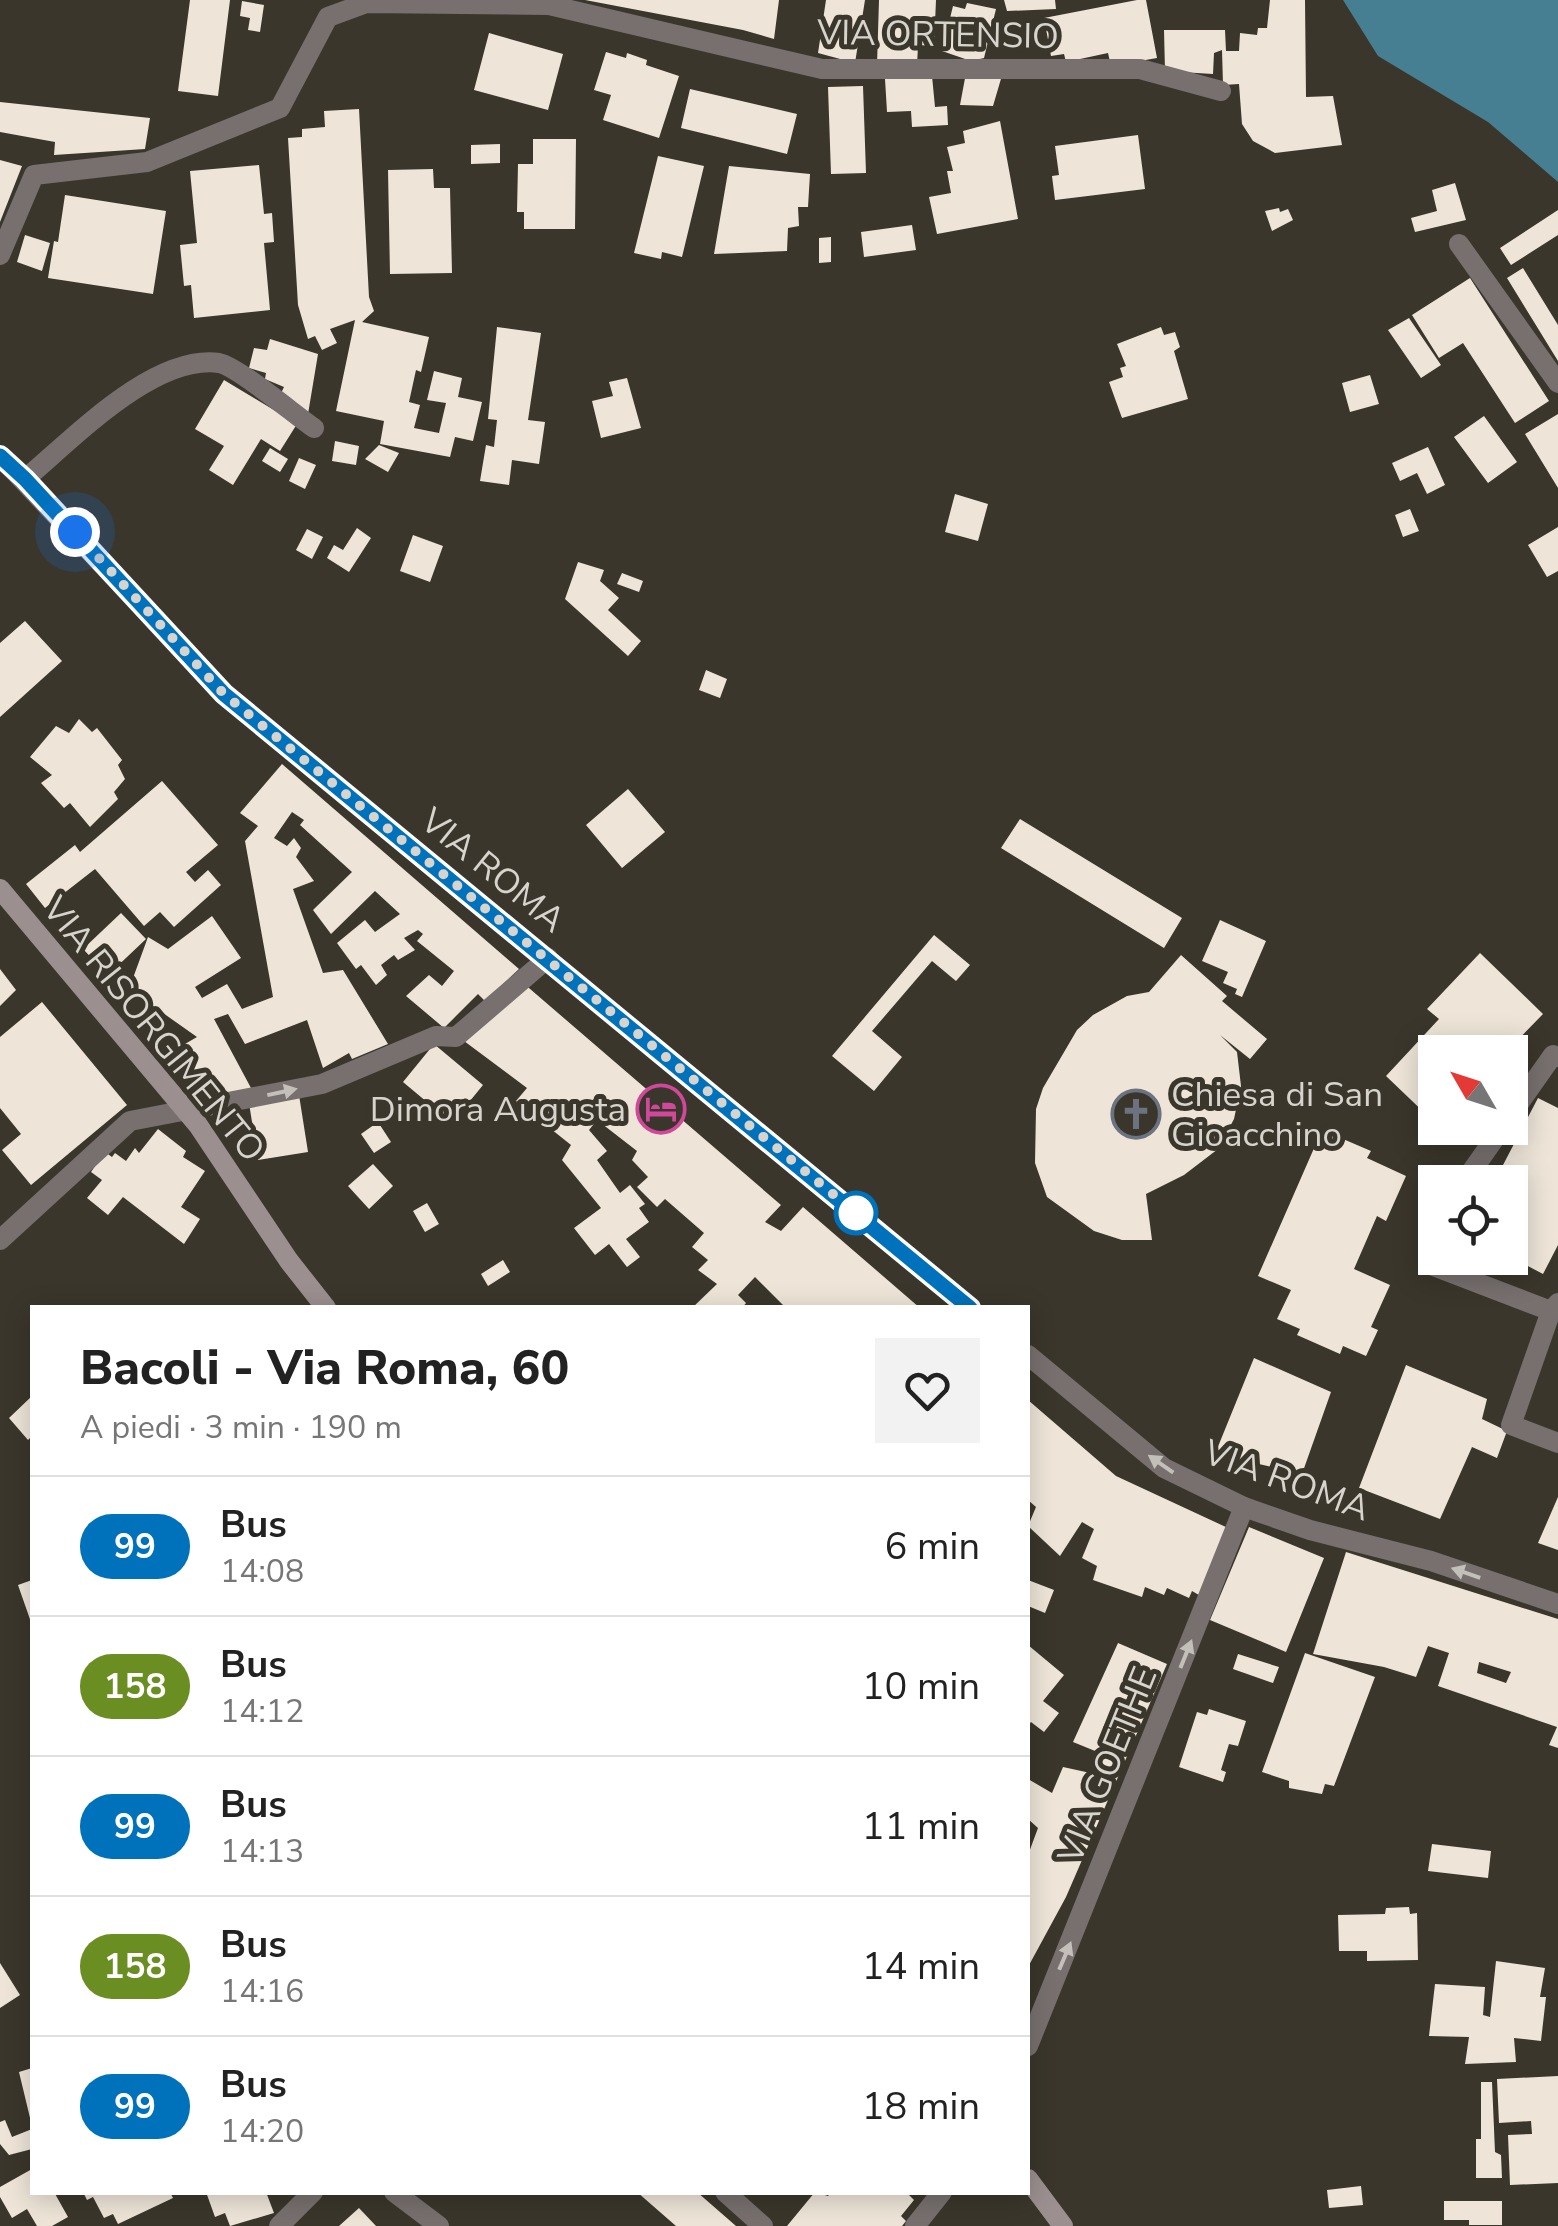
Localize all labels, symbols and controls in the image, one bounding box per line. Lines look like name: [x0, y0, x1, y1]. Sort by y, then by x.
street label: VIA ORTENSIO: [816, 9, 1059, 60]
your location: [50, 507, 100, 557]
street label: VIA ROMA: [410, 797, 575, 943]
street label: VIA RISORGIMENTO: [31, 886, 275, 1172]
north arrow: [1418, 1035, 1528, 1145]
map controls: [1418, 1035, 1528, 1275]
place label: Chiesa di San Gioacchino: [1171, 1071, 1383, 1158]
hotel icon: Dimora Augusta: [635, 1083, 687, 1135]
one-way arrow: [267, 1084, 298, 1099]
place label: Dimora Augusta: [370, 1086, 626, 1133]
church icon: Chiesa di San Gioacchino: [1110, 1088, 1162, 1140]
button: locate: [1418, 1165, 1528, 1275]
unlabelled marker: [835, 1192, 877, 1234]
text: Bacoli - Via Roma, 60: [80, 1335, 569, 1401]
button: heart: [875, 1338, 980, 1443]
text: A piedi · 3 min · 190 m: [80, 1406, 402, 1449]
street label: VIA ROMA: [1197, 1428, 1376, 1532]
one-way arrow: [1148, 1455, 1174, 1474]
text: Bus: [220, 1499, 287, 1550]
text: 6 min: [885, 1521, 980, 1572]
text: 99: [114, 1523, 156, 1570]
text: 14:08: [220, 1550, 304, 1593]
one-way arrow: [1450, 1564, 1480, 1579]
text: Bus: [220, 1639, 287, 1690]
one-way arrow: [1178, 1639, 1194, 1669]
street label: VIA GOETHE: [1046, 1660, 1168, 1871]
text: 10 min: [862, 1661, 980, 1712]
text: 158: [103, 1663, 167, 1710]
text: 14:12: [220, 1690, 304, 1733]
text: Bus: [220, 1779, 287, 1830]
text: 11 min: [862, 1801, 980, 1852]
text: 99: [114, 1803, 156, 1850]
text: 14:13: [220, 1830, 304, 1873]
text: Bus: [220, 1919, 287, 1970]
text: 14 min: [862, 1941, 980, 1992]
one-way arrow: [1057, 1941, 1073, 1971]
text: 158: [103, 1943, 167, 1990]
text: 14:16: [220, 1970, 304, 2013]
text: Bus: [220, 2059, 287, 2110]
text: 18 min: [862, 2081, 980, 2132]
text: 99: [114, 2083, 156, 2130]
text: 14:20: [220, 2110, 304, 2153]

